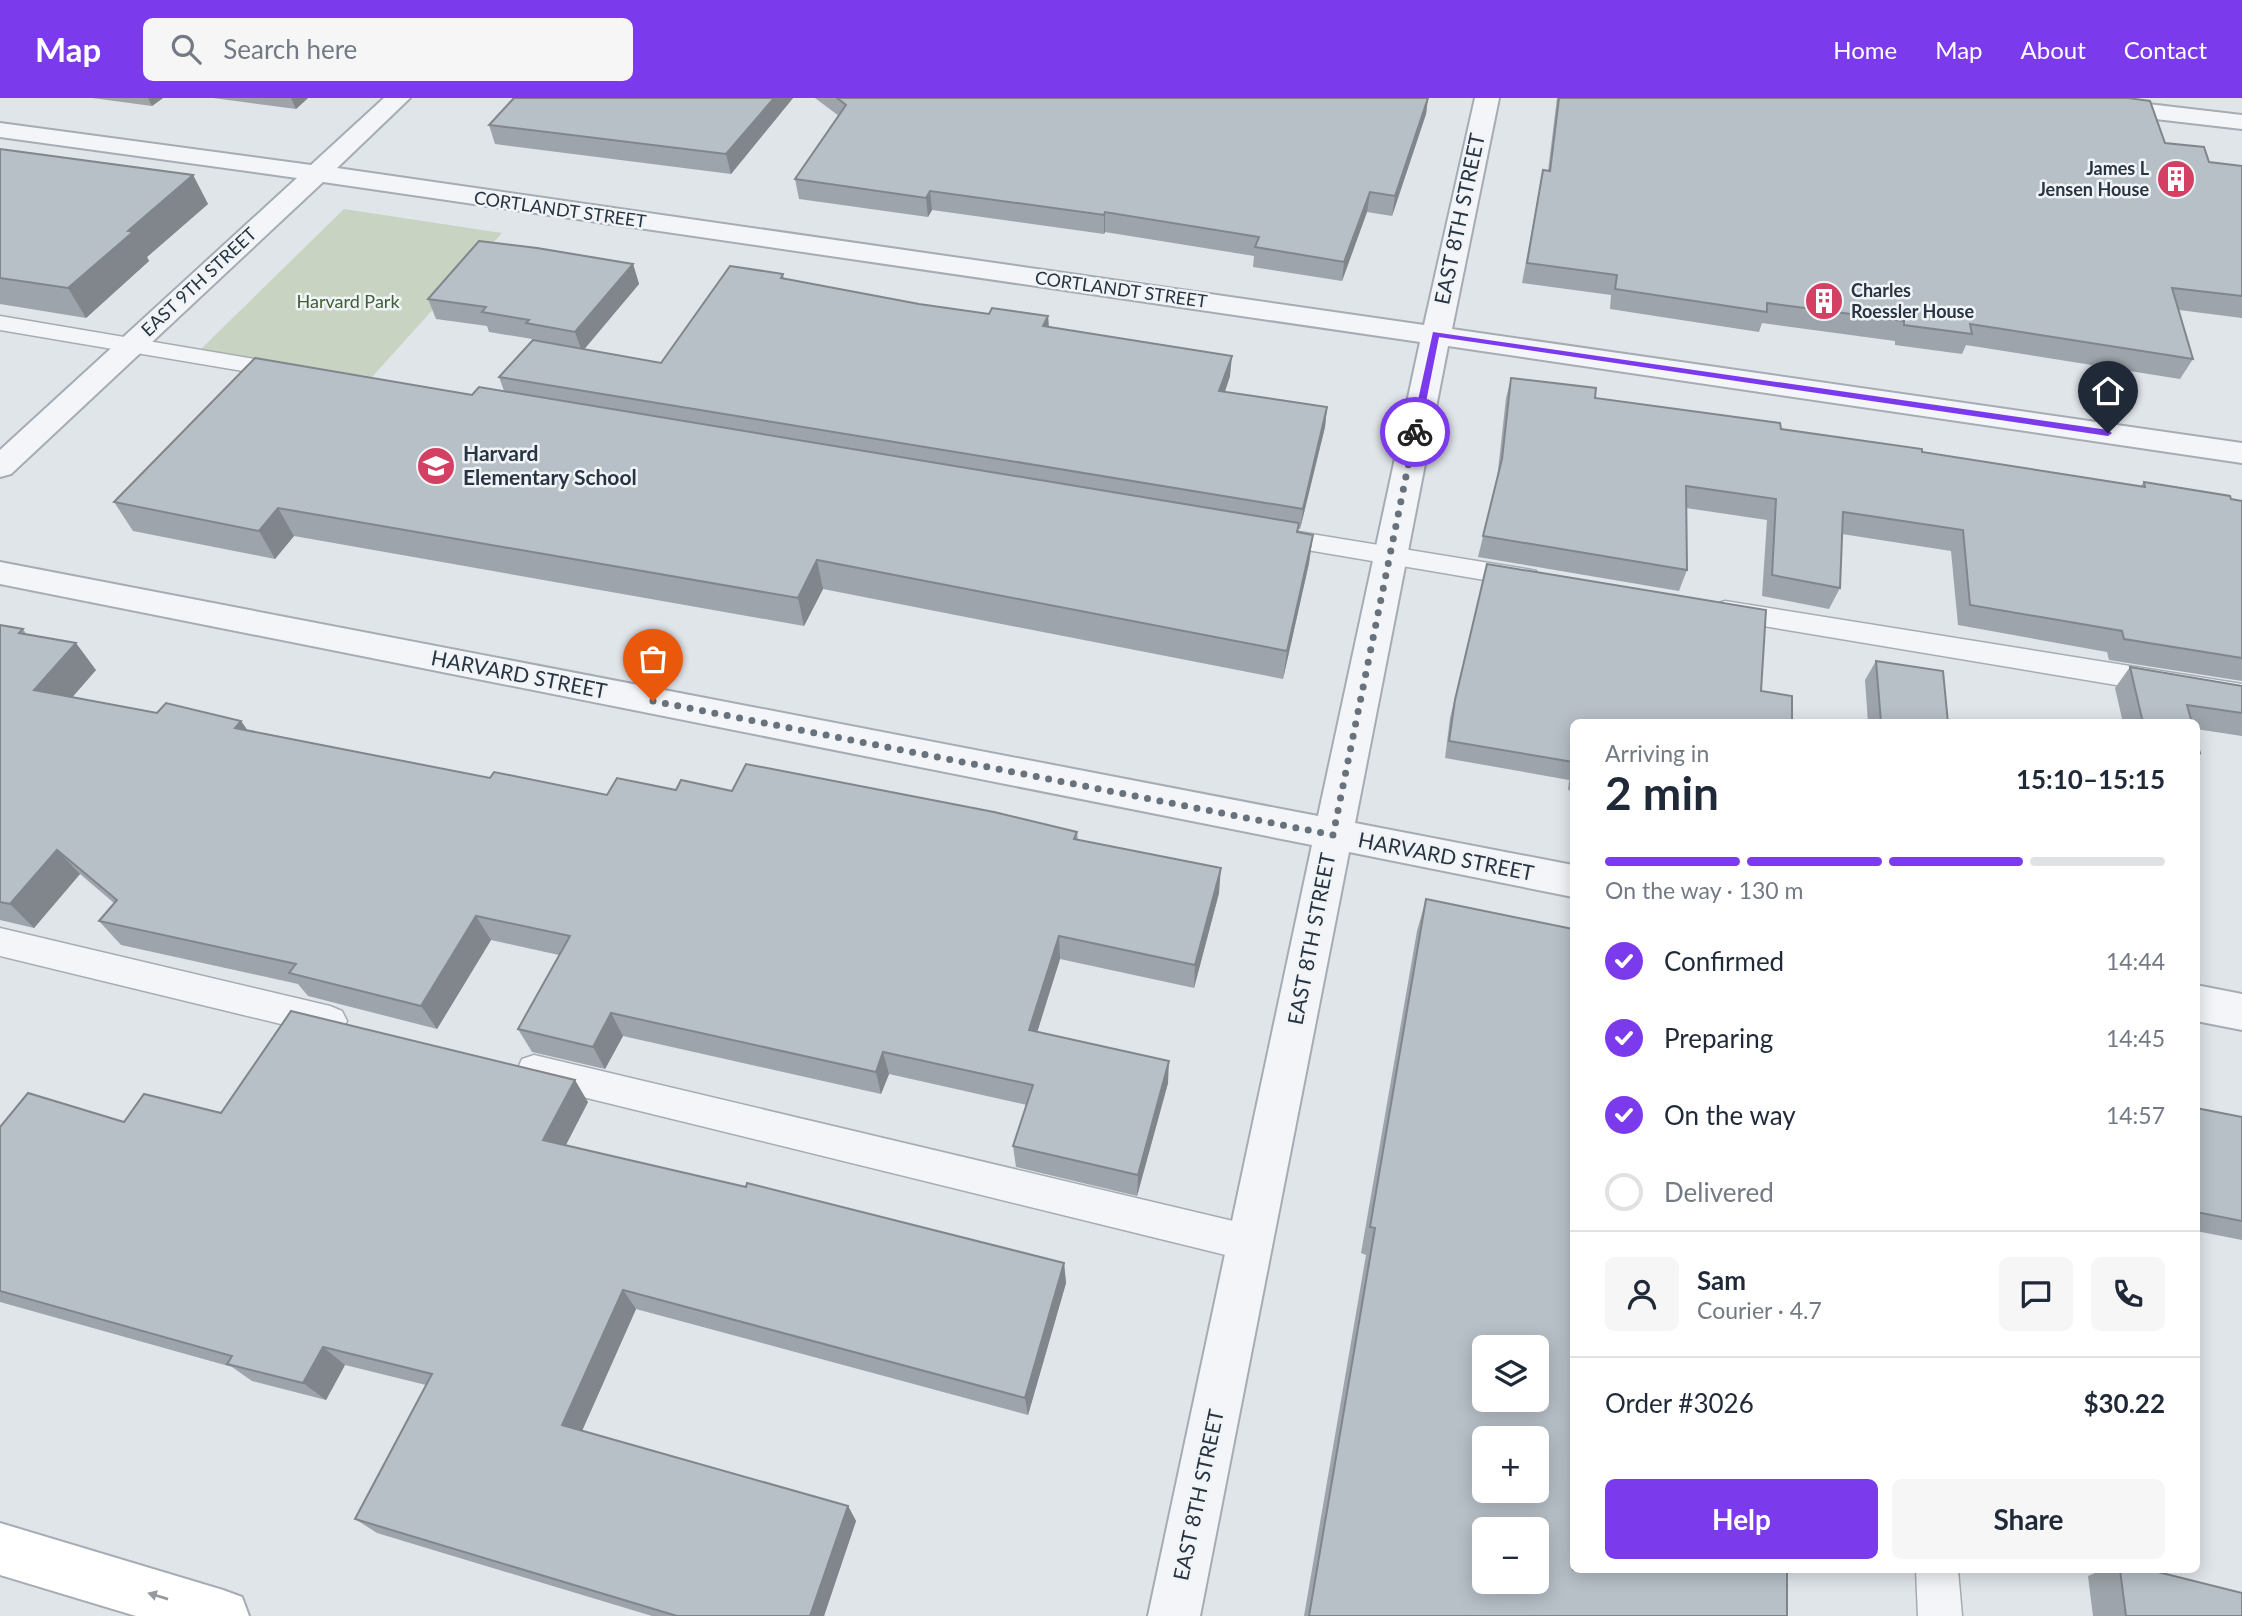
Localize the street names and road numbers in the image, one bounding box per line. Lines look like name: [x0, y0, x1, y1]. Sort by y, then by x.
street label: EAST 8TH STREET: [1428, 130, 1489, 307]
street label: CORTLANDT STREET: [473, 186, 648, 232]
street label: EAST 9TH STREET: [136, 222, 261, 340]
street label: CORTLANDT STREET: [1034, 266, 1209, 312]
street label: HARVARD STREET: [429, 644, 610, 703]
street label: HARVARD STREET: [1356, 826, 1537, 885]
street label: EAST 8TH STREET: [1282, 850, 1340, 1027]
street label: EAST 8TH STREET: [1167, 1406, 1228, 1583]

